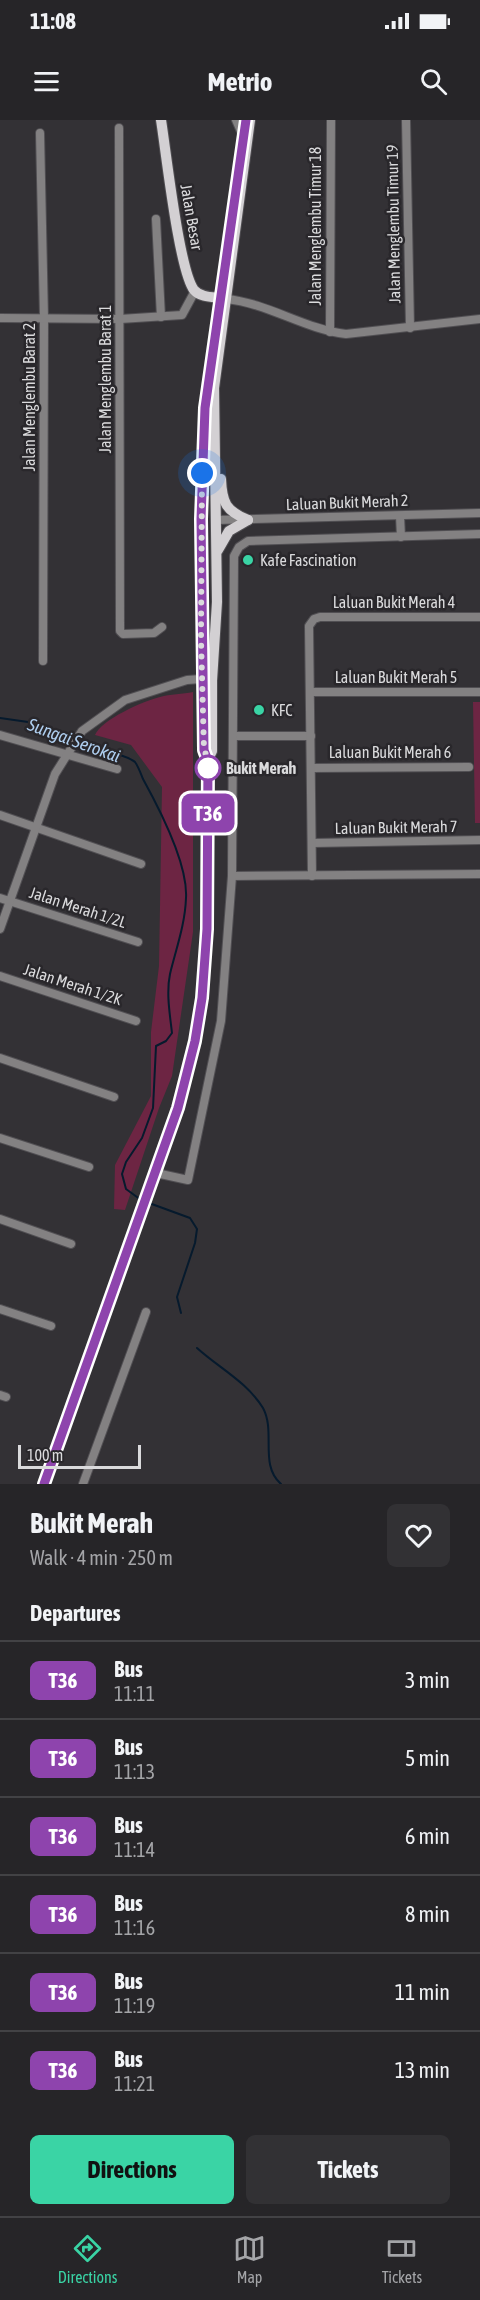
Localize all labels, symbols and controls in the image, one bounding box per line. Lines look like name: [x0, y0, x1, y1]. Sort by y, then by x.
text: 11:08: [30, 8, 76, 34]
icon: menu: [30, 65, 63, 98]
icon: search: [417, 65, 450, 98]
text: Metrio: [208, 66, 273, 97]
street label: Jalan Menglembu Timur 19: [383, 144, 404, 304]
street label: Jalan Menglembu Timur 18: [306, 147, 325, 305]
street label: Jalan Besar: [177, 183, 207, 252]
street label: Jalan Menglembu Barat 1: [96, 305, 115, 453]
street label: Jalan Menglembu Barat 2: [20, 323, 39, 471]
your location: [187, 458, 217, 488]
street label: Laluan Bukit Merah 2: [285, 491, 409, 513]
place label: Kafe Fascination: [260, 551, 356, 569]
marker: Kafe Fascination: [241, 553, 255, 567]
street label: Laluan Bukit Merah 4: [333, 593, 455, 611]
street label: Laluan Bukit Merah 5: [335, 668, 457, 686]
place label: KFC: [271, 701, 293, 719]
marker: KFC: [252, 703, 266, 717]
water label: Sungai Serokai: [24, 713, 123, 766]
street label: Laluan Bukit Merah 6: [329, 743, 451, 761]
marker: Bukit Merah: [195, 755, 221, 781]
place label: Bukit Merah: [226, 759, 297, 777]
line badge: T36: [174, 794, 242, 832]
text: T36: [194, 801, 222, 825]
street label: Laluan Bukit Merah 7: [335, 817, 457, 837]
street label: Jalan Merah 1/2L: [27, 883, 129, 931]
street label: Jalan Merah 1/2K: [22, 960, 125, 1008]
scale bar: [18, 1442, 141, 1470]
text: 100 m: [27, 1446, 63, 1464]
button: heart: [387, 1504, 450, 1567]
text: Bukit Merah: [30, 1507, 153, 1539]
text: Walk · 4 min · 250 m: [30, 1546, 173, 1569]
text: Departures: [30, 1600, 120, 1626]
text: Bus: [114, 1656, 143, 1682]
text: 3 min: [405, 1667, 450, 1693]
text: T36: [49, 1668, 77, 1692]
text: 11:11: [114, 1682, 155, 1705]
text: Bus: [114, 1734, 143, 1760]
text: 5 min: [405, 1745, 450, 1771]
text: T36: [49, 1746, 77, 1770]
text: 11:13: [114, 1760, 155, 1783]
text: Bus: [114, 1812, 143, 1838]
text: 6 min: [405, 1823, 450, 1849]
text: T36: [49, 1824, 77, 1848]
text: 11:14: [114, 1838, 155, 1861]
text: Bus: [114, 1890, 143, 1916]
text: 8 min: [405, 1901, 450, 1927]
text: T36: [49, 1902, 77, 1926]
text: 11:16: [114, 1916, 155, 1939]
text: Bus: [114, 1968, 143, 1994]
text: 11 min: [395, 1979, 450, 2005]
text: T36: [49, 1980, 77, 2004]
text: 11:19: [114, 1994, 155, 2017]
text: Bus: [114, 2046, 143, 2072]
text: 13 min: [395, 2057, 450, 2083]
text: T36: [49, 2058, 77, 2082]
text: 11:21: [114, 2072, 155, 2095]
button: Directions: [30, 2135, 234, 2204]
button: Tickets: [246, 2135, 450, 2204]
tab: Directions: [58, 2232, 117, 2286]
tab: Map: [233, 2232, 266, 2286]
tab: Tickets: [382, 2232, 422, 2286]

